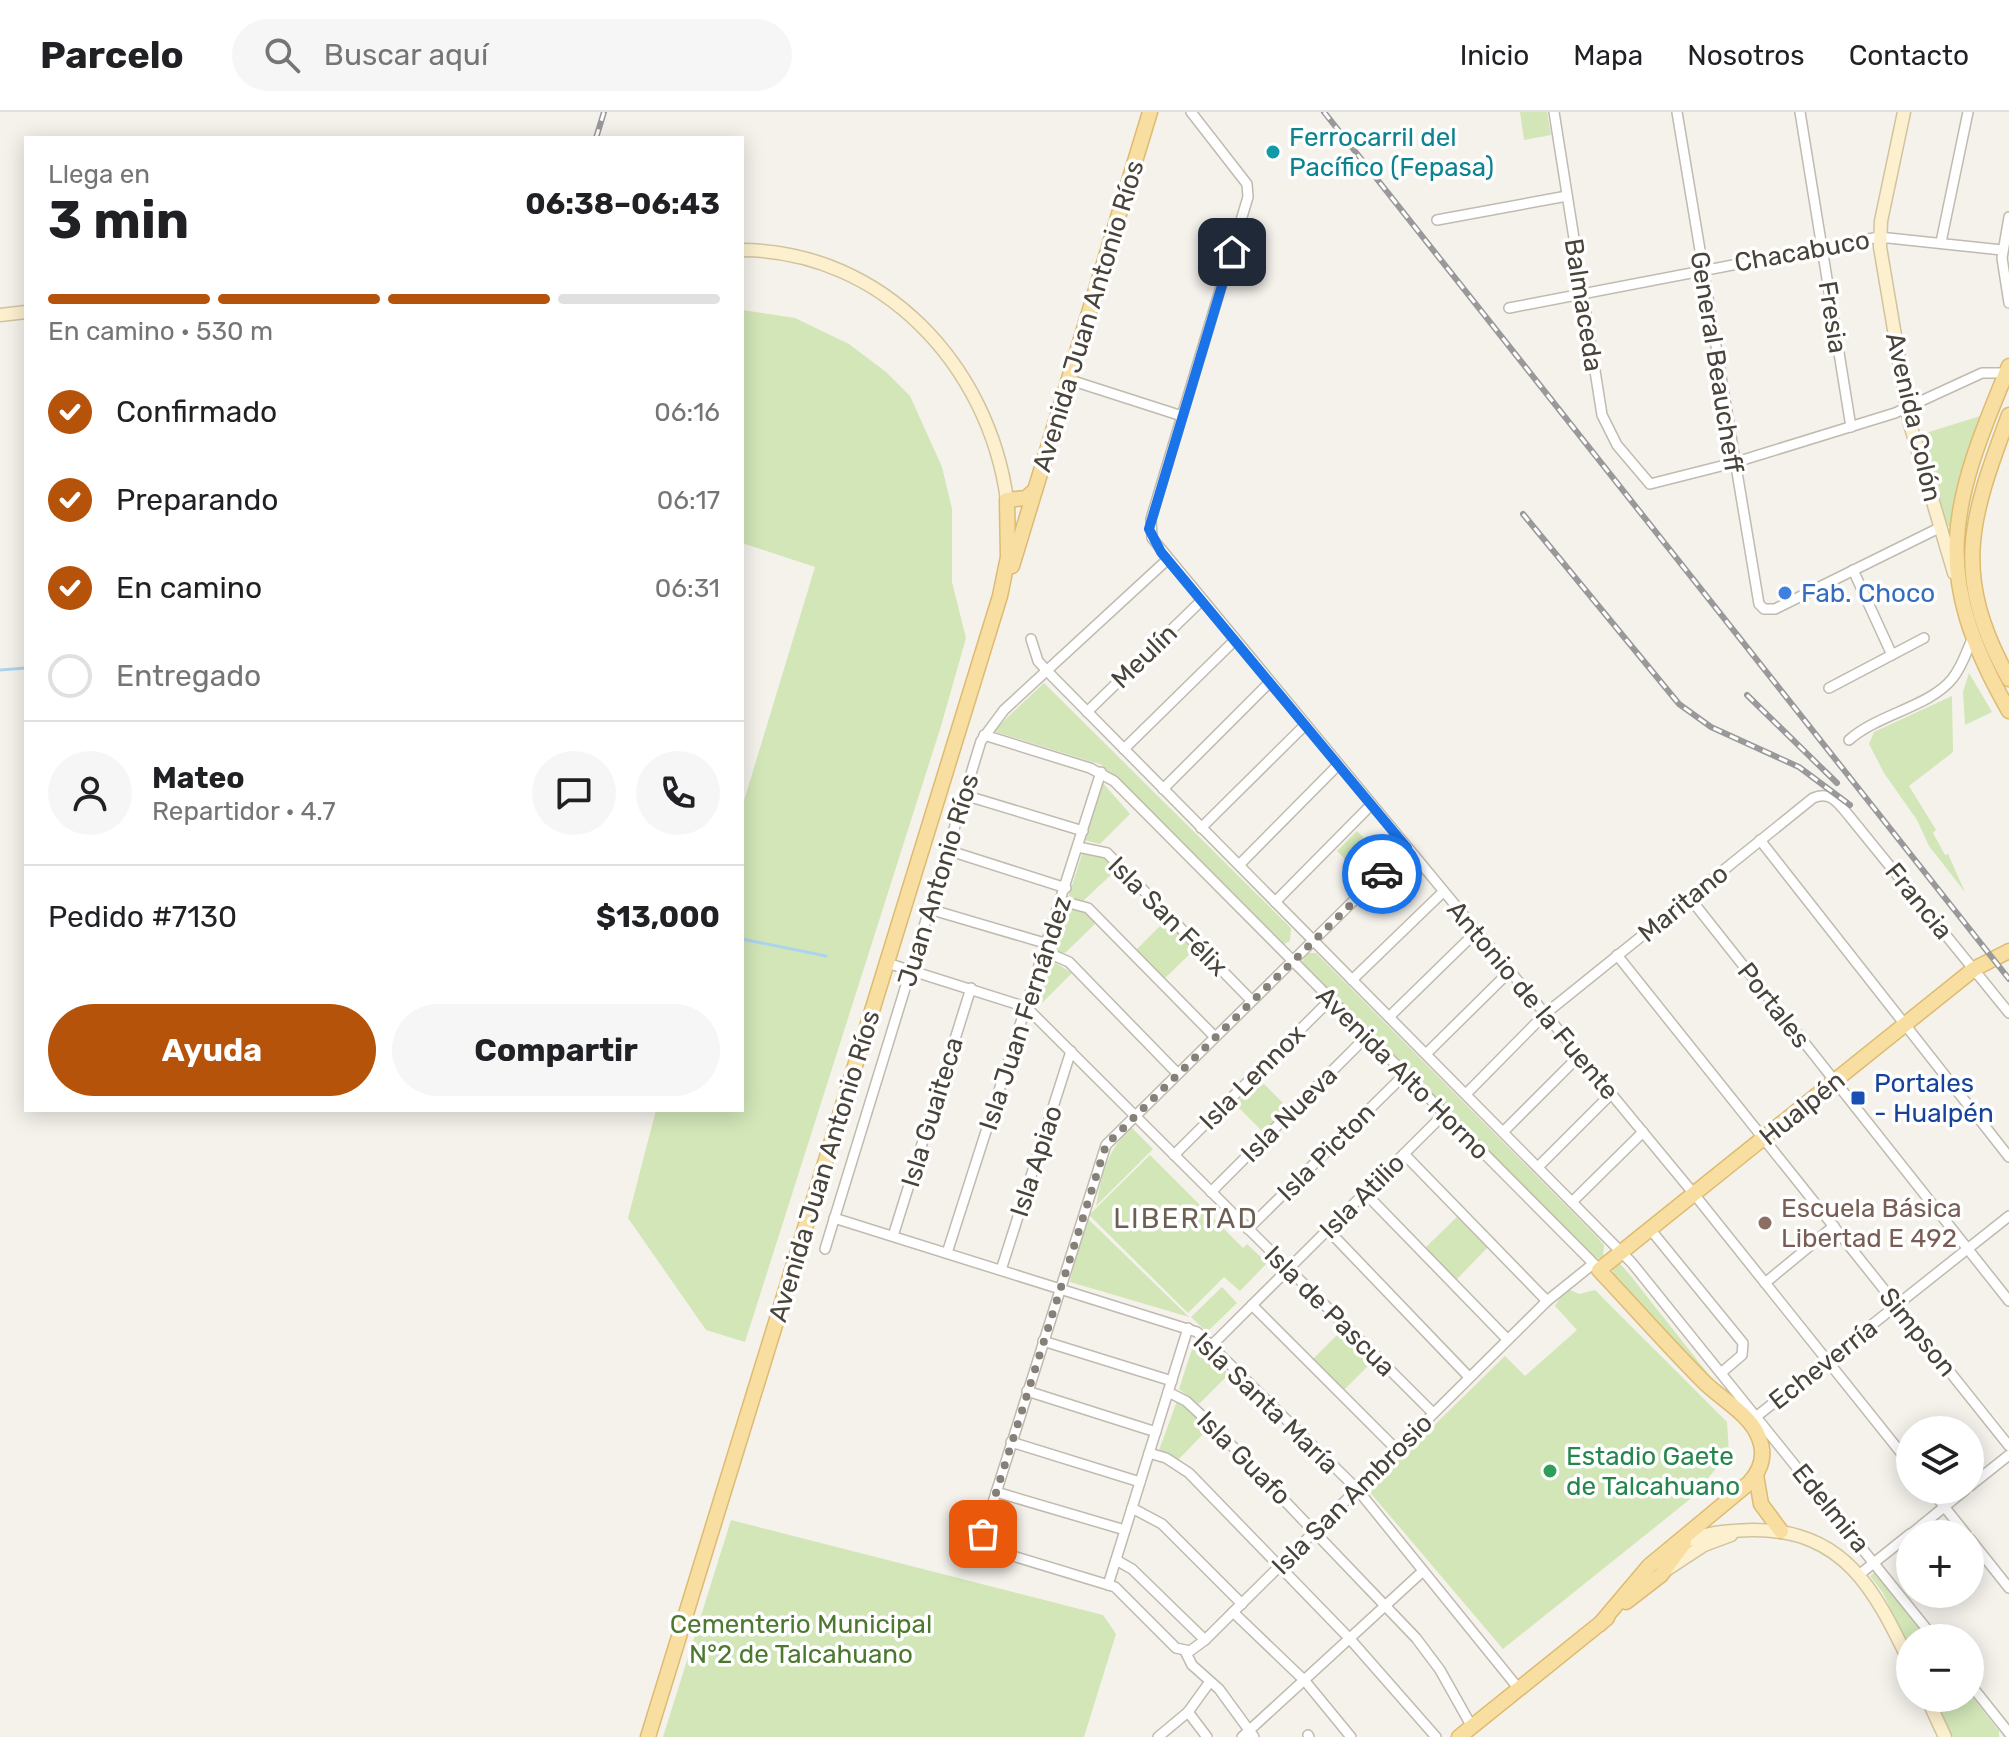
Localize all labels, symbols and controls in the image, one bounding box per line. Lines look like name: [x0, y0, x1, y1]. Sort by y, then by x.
search box: [232, 19, 792, 91]
text: Parcelo: [40, 32, 184, 78]
icon: search: [260, 33, 304, 77]
text: Buscar aquí: [324, 37, 488, 73]
text: Inicio: [1460, 39, 1529, 72]
text: Mapa: [1573, 39, 1643, 72]
text: Nosotros: [1687, 39, 1805, 72]
text: Contacto: [1849, 39, 1969, 72]
place label: Ferrocarril del Pacífico (Fepasa): [1289, 122, 1494, 183]
marker: Ferrocarril del Pacífico (Fepasa): [1264, 143, 1282, 161]
street label: Avenida Juan Antonio Ríos: [1026, 157, 1151, 476]
text: Llega en: [48, 159, 150, 190]
text: 06:38–06:43: [525, 186, 720, 222]
text: 3 min: [48, 189, 189, 251]
pin: [1198, 218, 1266, 286]
street label: Chacabuco: [1732, 224, 1872, 279]
icon: home: [1210, 230, 1254, 274]
street label: Balmaceda: [1558, 236, 1609, 374]
street label: General Beaucheff: [1684, 249, 1749, 475]
street label: Fresia: [1811, 279, 1854, 356]
text: En camino · 530 m: [48, 316, 273, 347]
street label: Avenida Colón: [1879, 330, 1948, 505]
icon: check: [48, 390, 92, 434]
text: Confirmado: [116, 394, 277, 430]
text: 06:16: [654, 397, 720, 428]
icon: check: [48, 478, 92, 522]
text: Preparando: [116, 482, 279, 518]
text: 06:17: [657, 485, 720, 516]
icon: check: [48, 566, 92, 610]
text: En camino: [116, 570, 262, 606]
text: 06:31: [655, 573, 720, 604]
place label: Fab. Choco: [1801, 578, 1935, 609]
marker: Fab. Choco: [1776, 584, 1794, 602]
street label: Meulín: [1105, 618, 1184, 695]
text: Entregado: [116, 658, 261, 694]
button: person: [48, 751, 132, 835]
button: chat: [532, 751, 616, 835]
button: phone: [636, 751, 720, 835]
text: Mateo: [152, 760, 245, 796]
street label: Juan Antonio Ríos: [891, 770, 986, 990]
text: Repartidor · 4.7: [152, 796, 335, 827]
courier: [1342, 834, 1422, 914]
street label: Isla San Félix: [1101, 850, 1234, 983]
icon: car: [1360, 852, 1404, 896]
street label: Francia: [1878, 857, 1959, 946]
street label: Maritano: [1632, 858, 1734, 949]
street label: Isla Juan Fernández: [973, 892, 1078, 1134]
street label: Antonio de la Fuente: [1440, 894, 1625, 1106]
text: Pedido #7130: [48, 899, 237, 935]
text: $13,000: [596, 899, 720, 935]
street label: Portales: [1731, 956, 1817, 1054]
street label: Avenida Alto Horno: [1310, 980, 1496, 1166]
button: Ayuda: [48, 1004, 376, 1096]
button: Compartir: [392, 1004, 720, 1096]
street label: Avenida Juan Antonio Ríos: [762, 1007, 887, 1326]
street label: Isla Lennox: [1193, 1018, 1312, 1137]
street label: Isla Guaiteca: [895, 1034, 970, 1191]
street label: Isla Nueva: [1235, 1060, 1344, 1169]
street label: Hualpén: [1753, 1065, 1851, 1152]
place label: Portales - Hualpén: [1874, 1068, 1994, 1129]
marker: Portales - Hualpén: [1849, 1089, 1867, 1107]
street label: Isla Picton: [1271, 1097, 1382, 1208]
street label: Isla Apiao: [1004, 1102, 1069, 1221]
street label: Isla Atilio: [1313, 1147, 1411, 1245]
place label: Escuela Básica Libertad E 492: [1781, 1193, 1962, 1254]
district label: LIBERTAD: [1113, 1202, 1259, 1235]
marker: Escuela Básica Libertad E 492: [1756, 1214, 1774, 1232]
street label: Isla de Pascua: [1258, 1240, 1401, 1383]
street label: Simpson: [1873, 1282, 1963, 1383]
street label: Echeverría: [1763, 1313, 1884, 1416]
street label: Isla Santa María: [1187, 1326, 1345, 1480]
street label: Isla Guafo: [1190, 1405, 1297, 1512]
street label: Isla San Ambrosio: [1266, 1408, 1439, 1581]
map controls: [1896, 1416, 1984, 1712]
button: layers: [1896, 1416, 1984, 1504]
place label: Estadio Gaete de Talcahuano: [1566, 1441, 1740, 1502]
street label: Edelmira: [1785, 1458, 1876, 1559]
marker: Estadio Gaete de Talcahuano: [1541, 1462, 1559, 1480]
pin: [949, 1500, 1017, 1568]
icon: bag: [961, 1512, 1005, 1556]
button: +: [1896, 1520, 1984, 1608]
park label: Cementerio Municipal N°2 de Talcahuano: [670, 1609, 932, 1670]
button: −: [1896, 1624, 1984, 1712]

